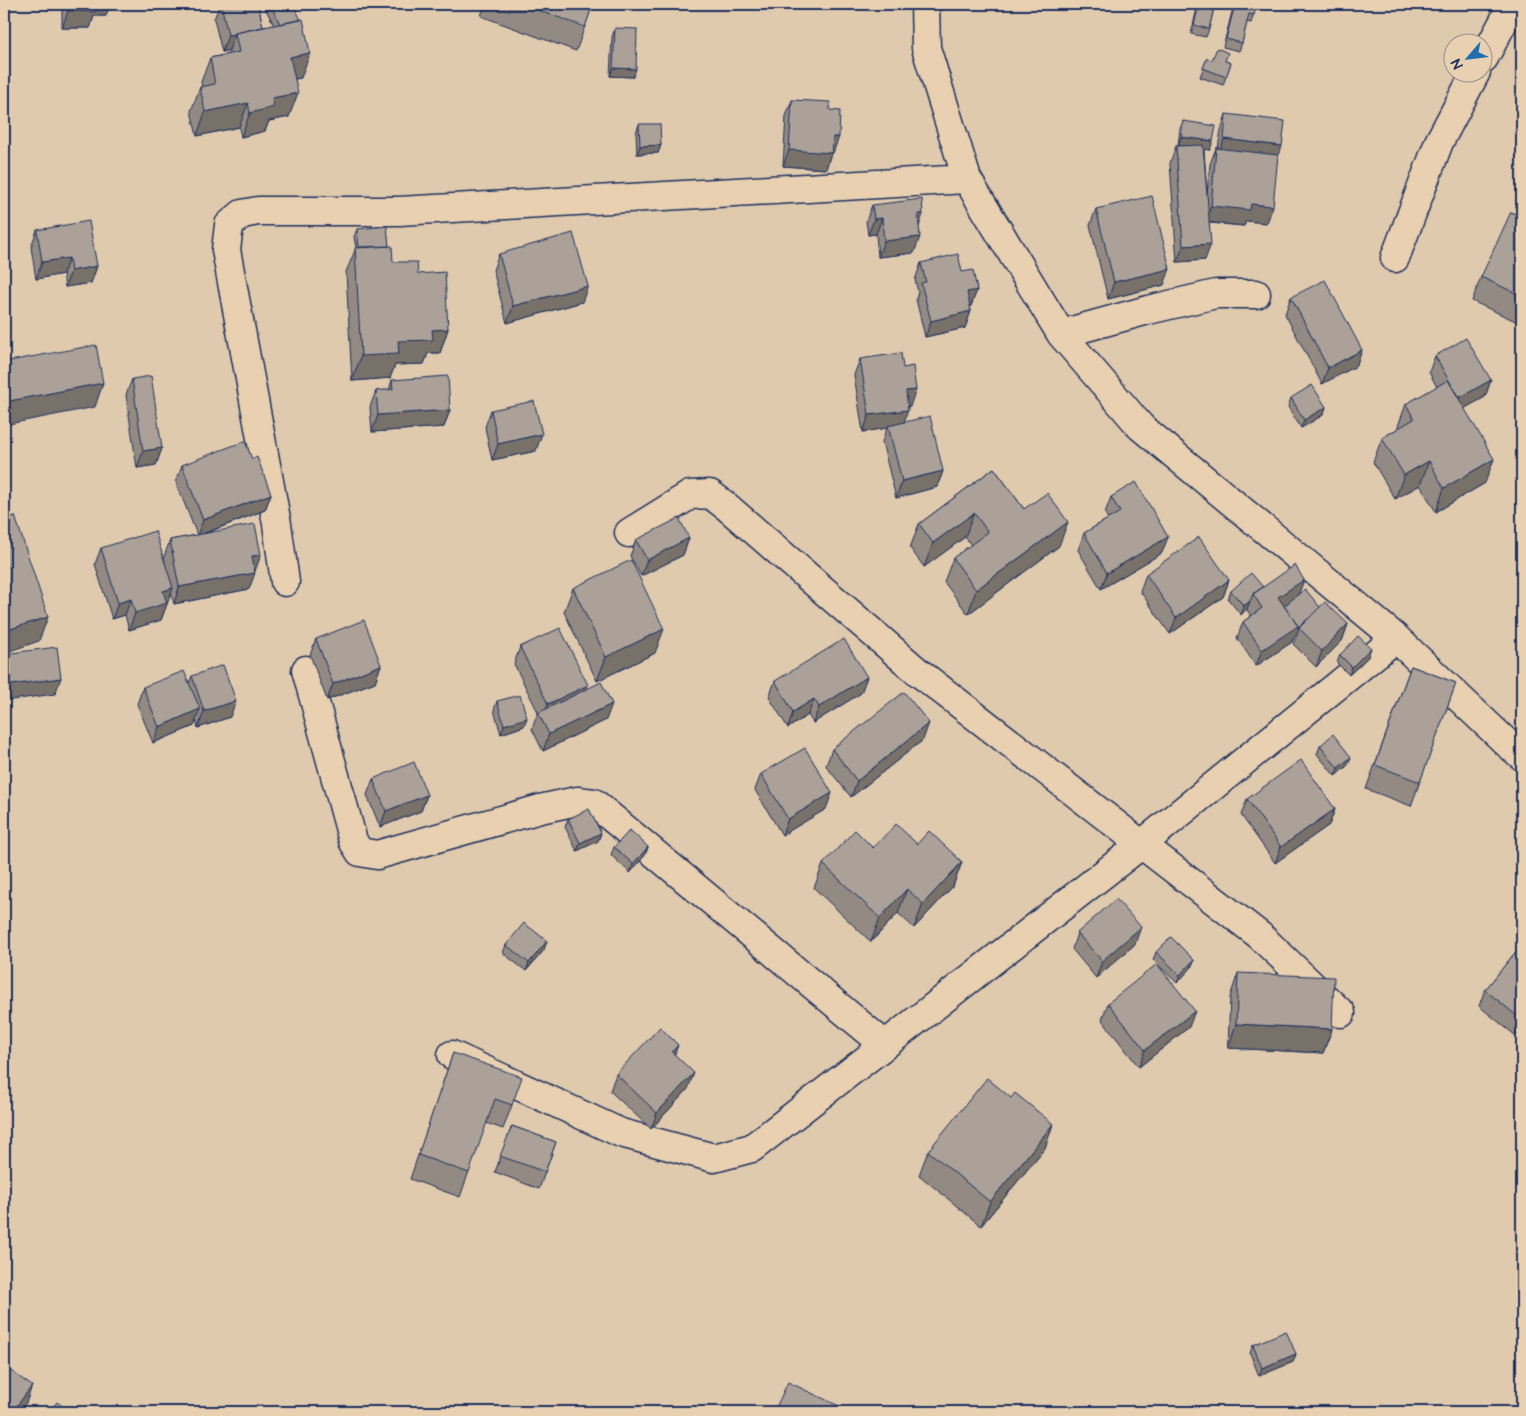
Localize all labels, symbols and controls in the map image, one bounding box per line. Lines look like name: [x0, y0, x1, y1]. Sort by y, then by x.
north arrow: [1444, 32, 1494, 82]
text: N: [1446, 55, 1468, 72]

